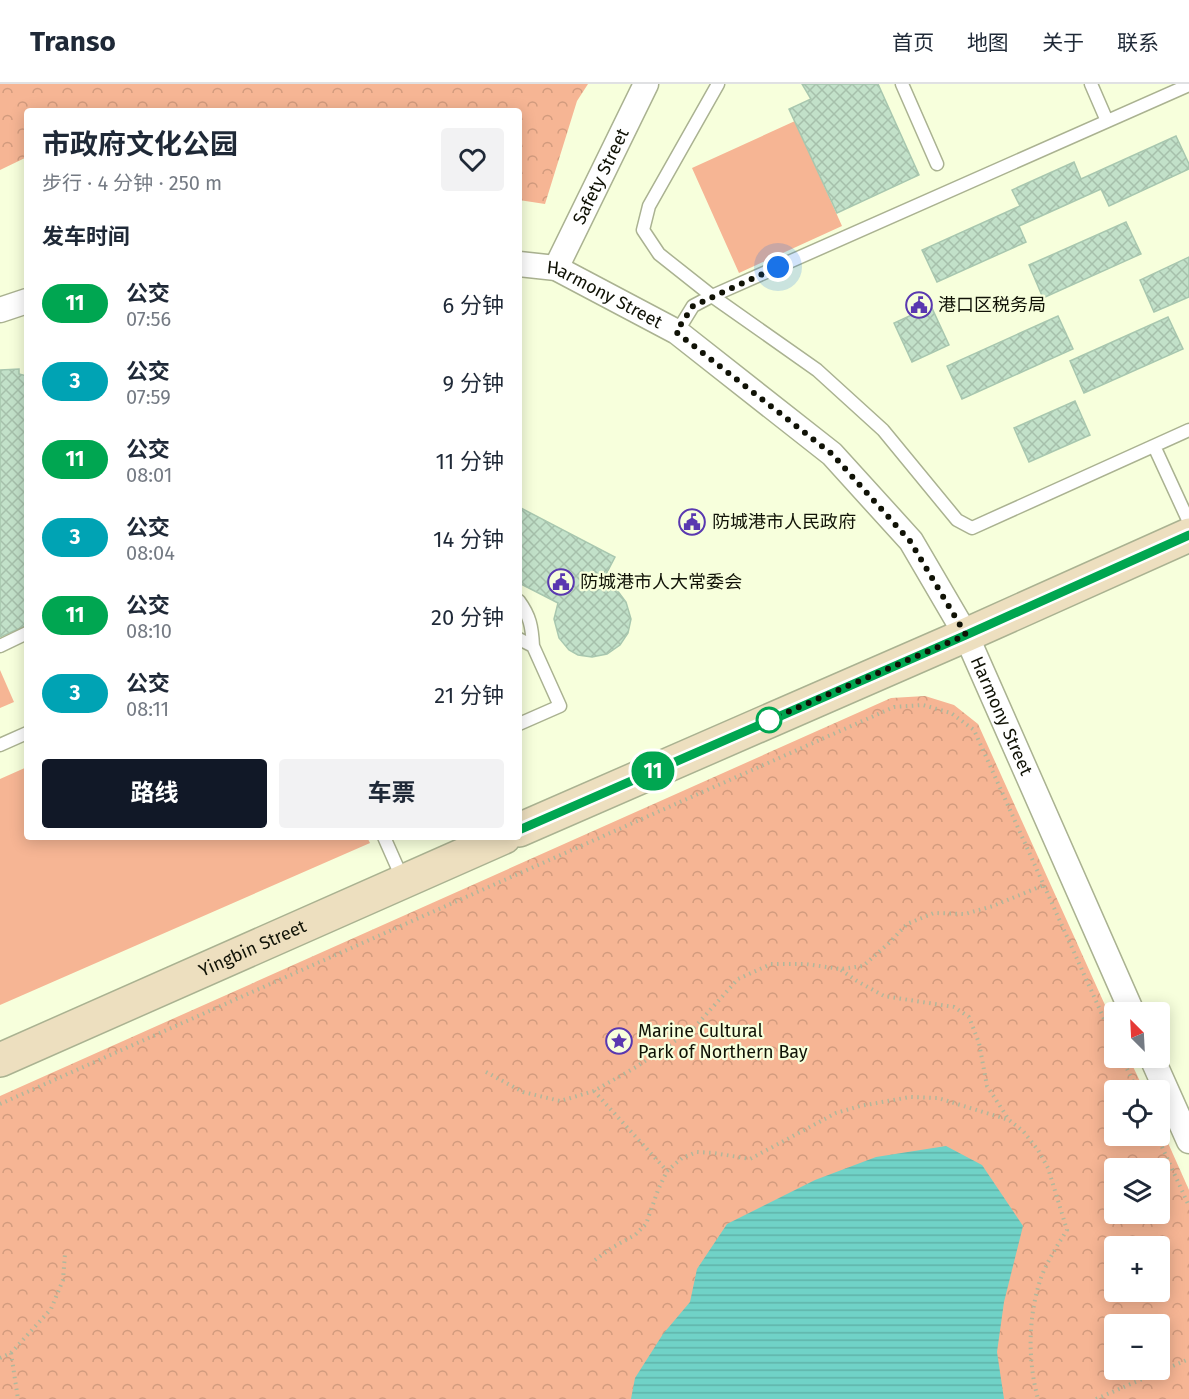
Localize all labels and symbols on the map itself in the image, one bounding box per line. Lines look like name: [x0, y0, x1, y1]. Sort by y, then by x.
street label: Safety Street: [568, 124, 634, 228]
your location: [763, 252, 793, 282]
street label: Harmony Street: [546, 256, 667, 333]
public building icon: 港口区税务局: [904, 290, 934, 320]
place label: 港口区税务局: [938, 294, 1046, 316]
public building icon: 防城港市人民政府: [677, 507, 707, 537]
place label: 防城港市人民政府: [712, 511, 856, 533]
public building icon: 防城港市人大常委会: [546, 567, 576, 597]
place label: 防城港市人大常委会: [580, 571, 742, 593]
street label: Harmony Street: [966, 653, 1038, 779]
unlabelled marker: [756, 707, 782, 733]
line badge: 11: [626, 752, 680, 790]
street label: Yingbin Street: [195, 915, 310, 982]
north arrow: [1104, 1002, 1170, 1068]
place label: Marine Cultural Park of Northern Bay: [638, 1020, 808, 1063]
place icon: Marine Cultural Park of Northern Bay: [604, 1026, 634, 1056]

